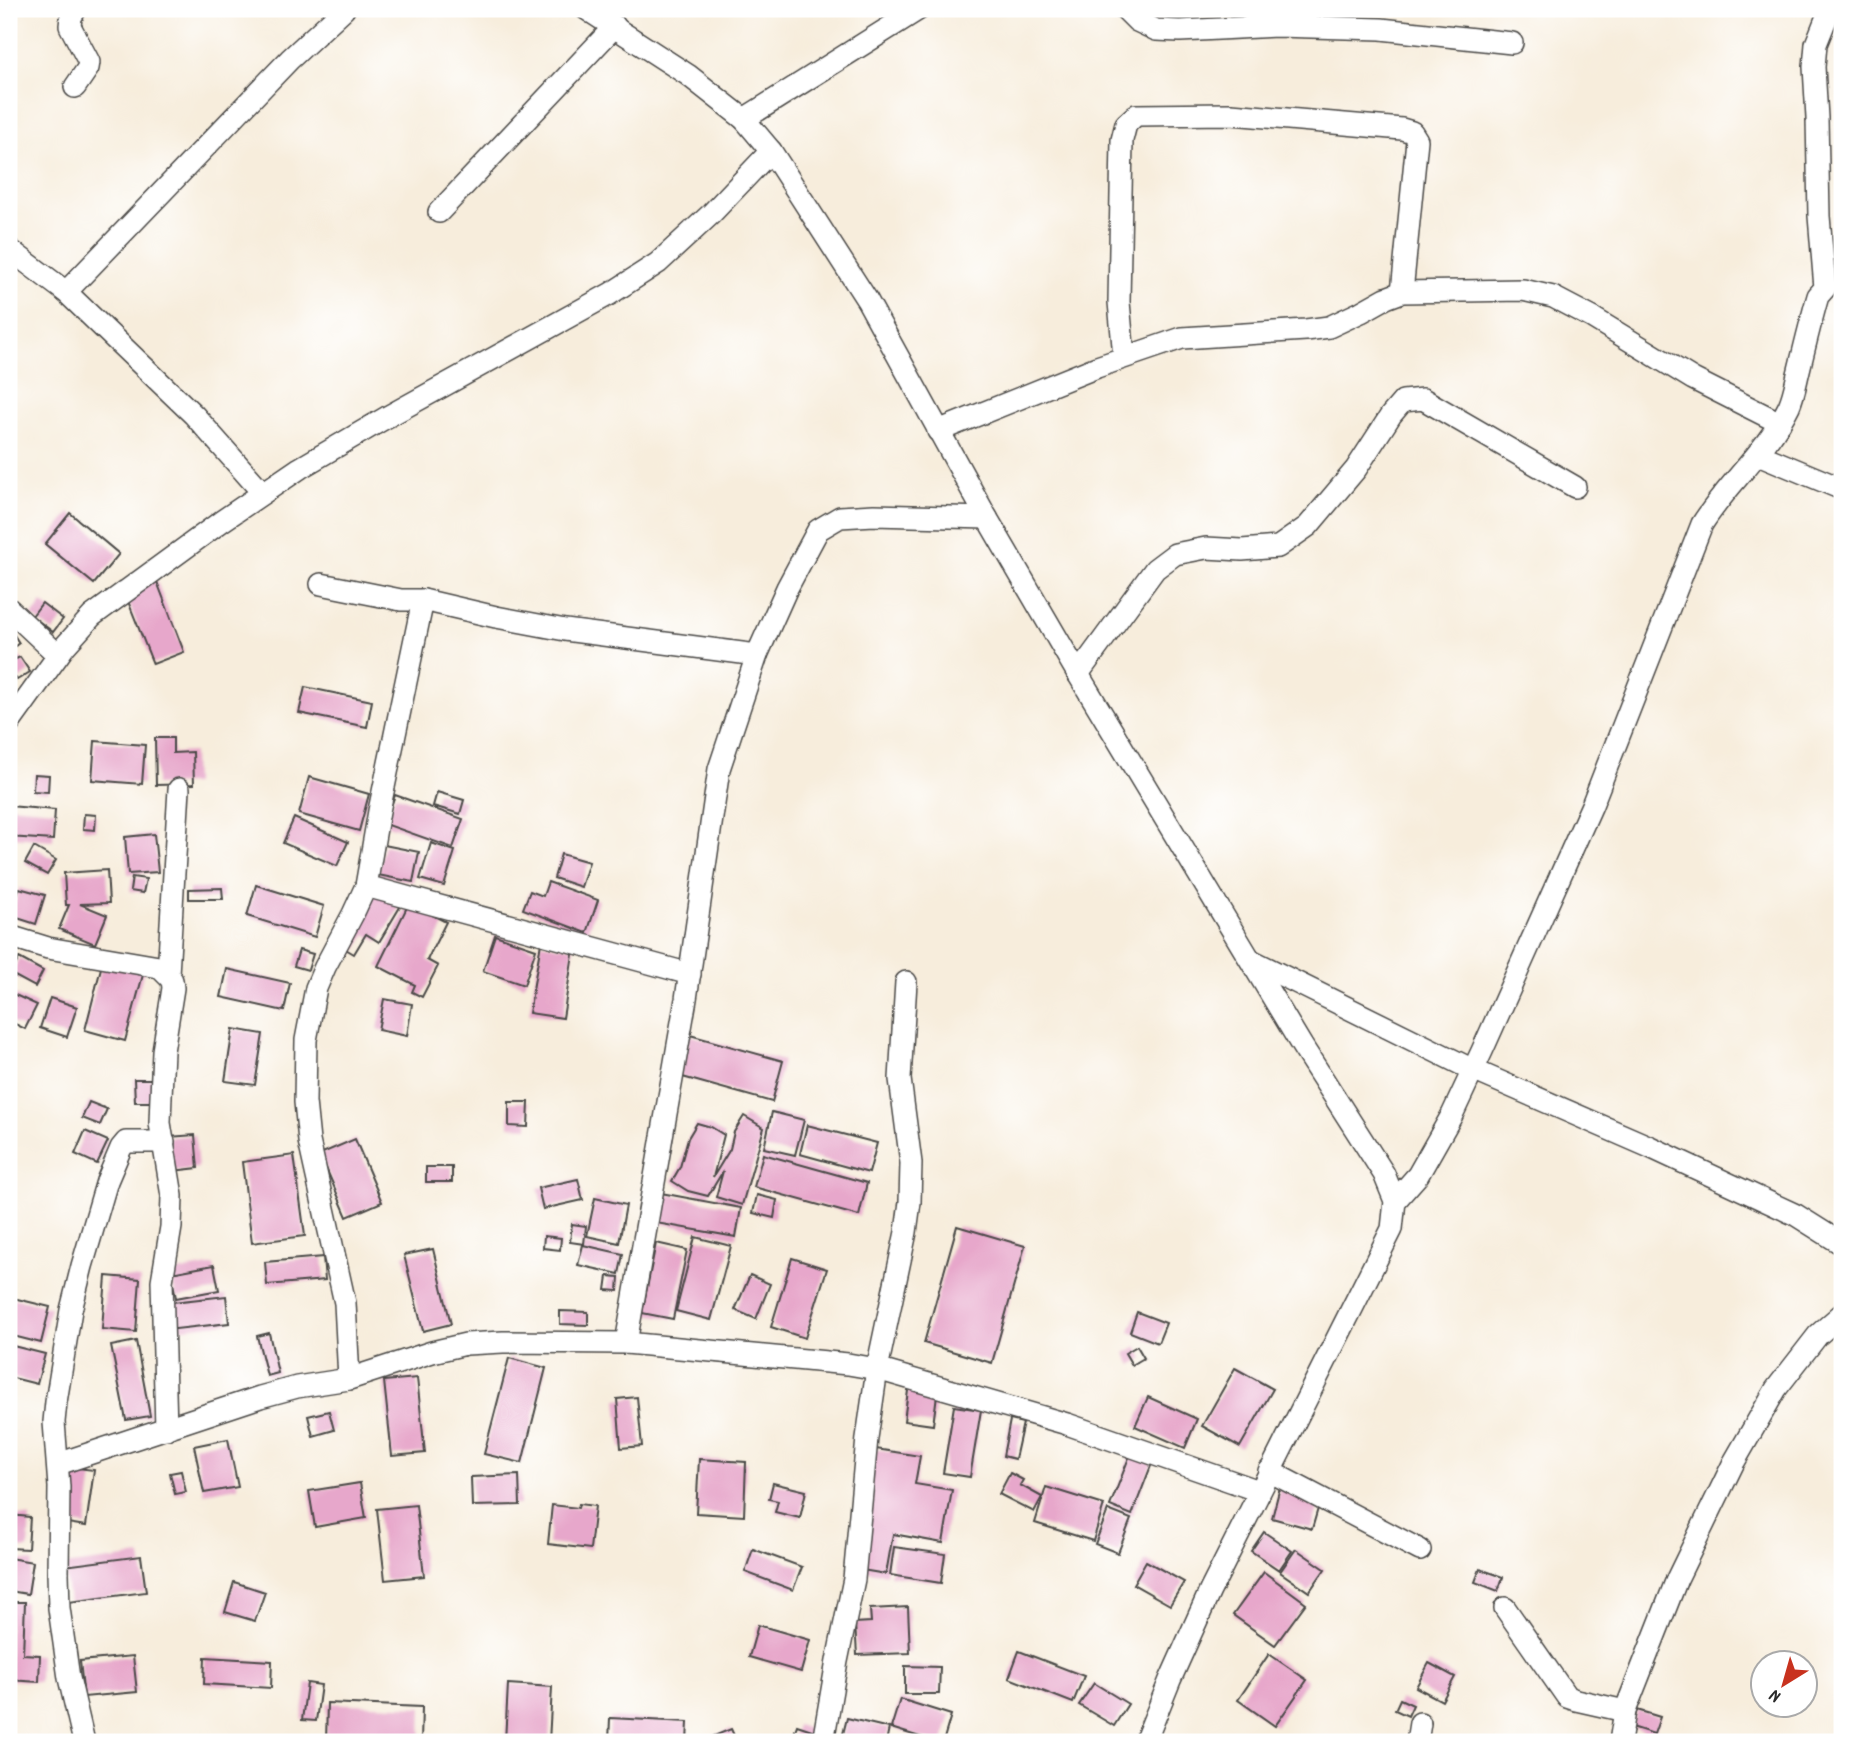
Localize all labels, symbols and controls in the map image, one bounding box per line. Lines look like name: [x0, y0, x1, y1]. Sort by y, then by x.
north arrow: [1750, 1650, 1820, 1720]
text: N: [1764, 1681, 1788, 1708]

